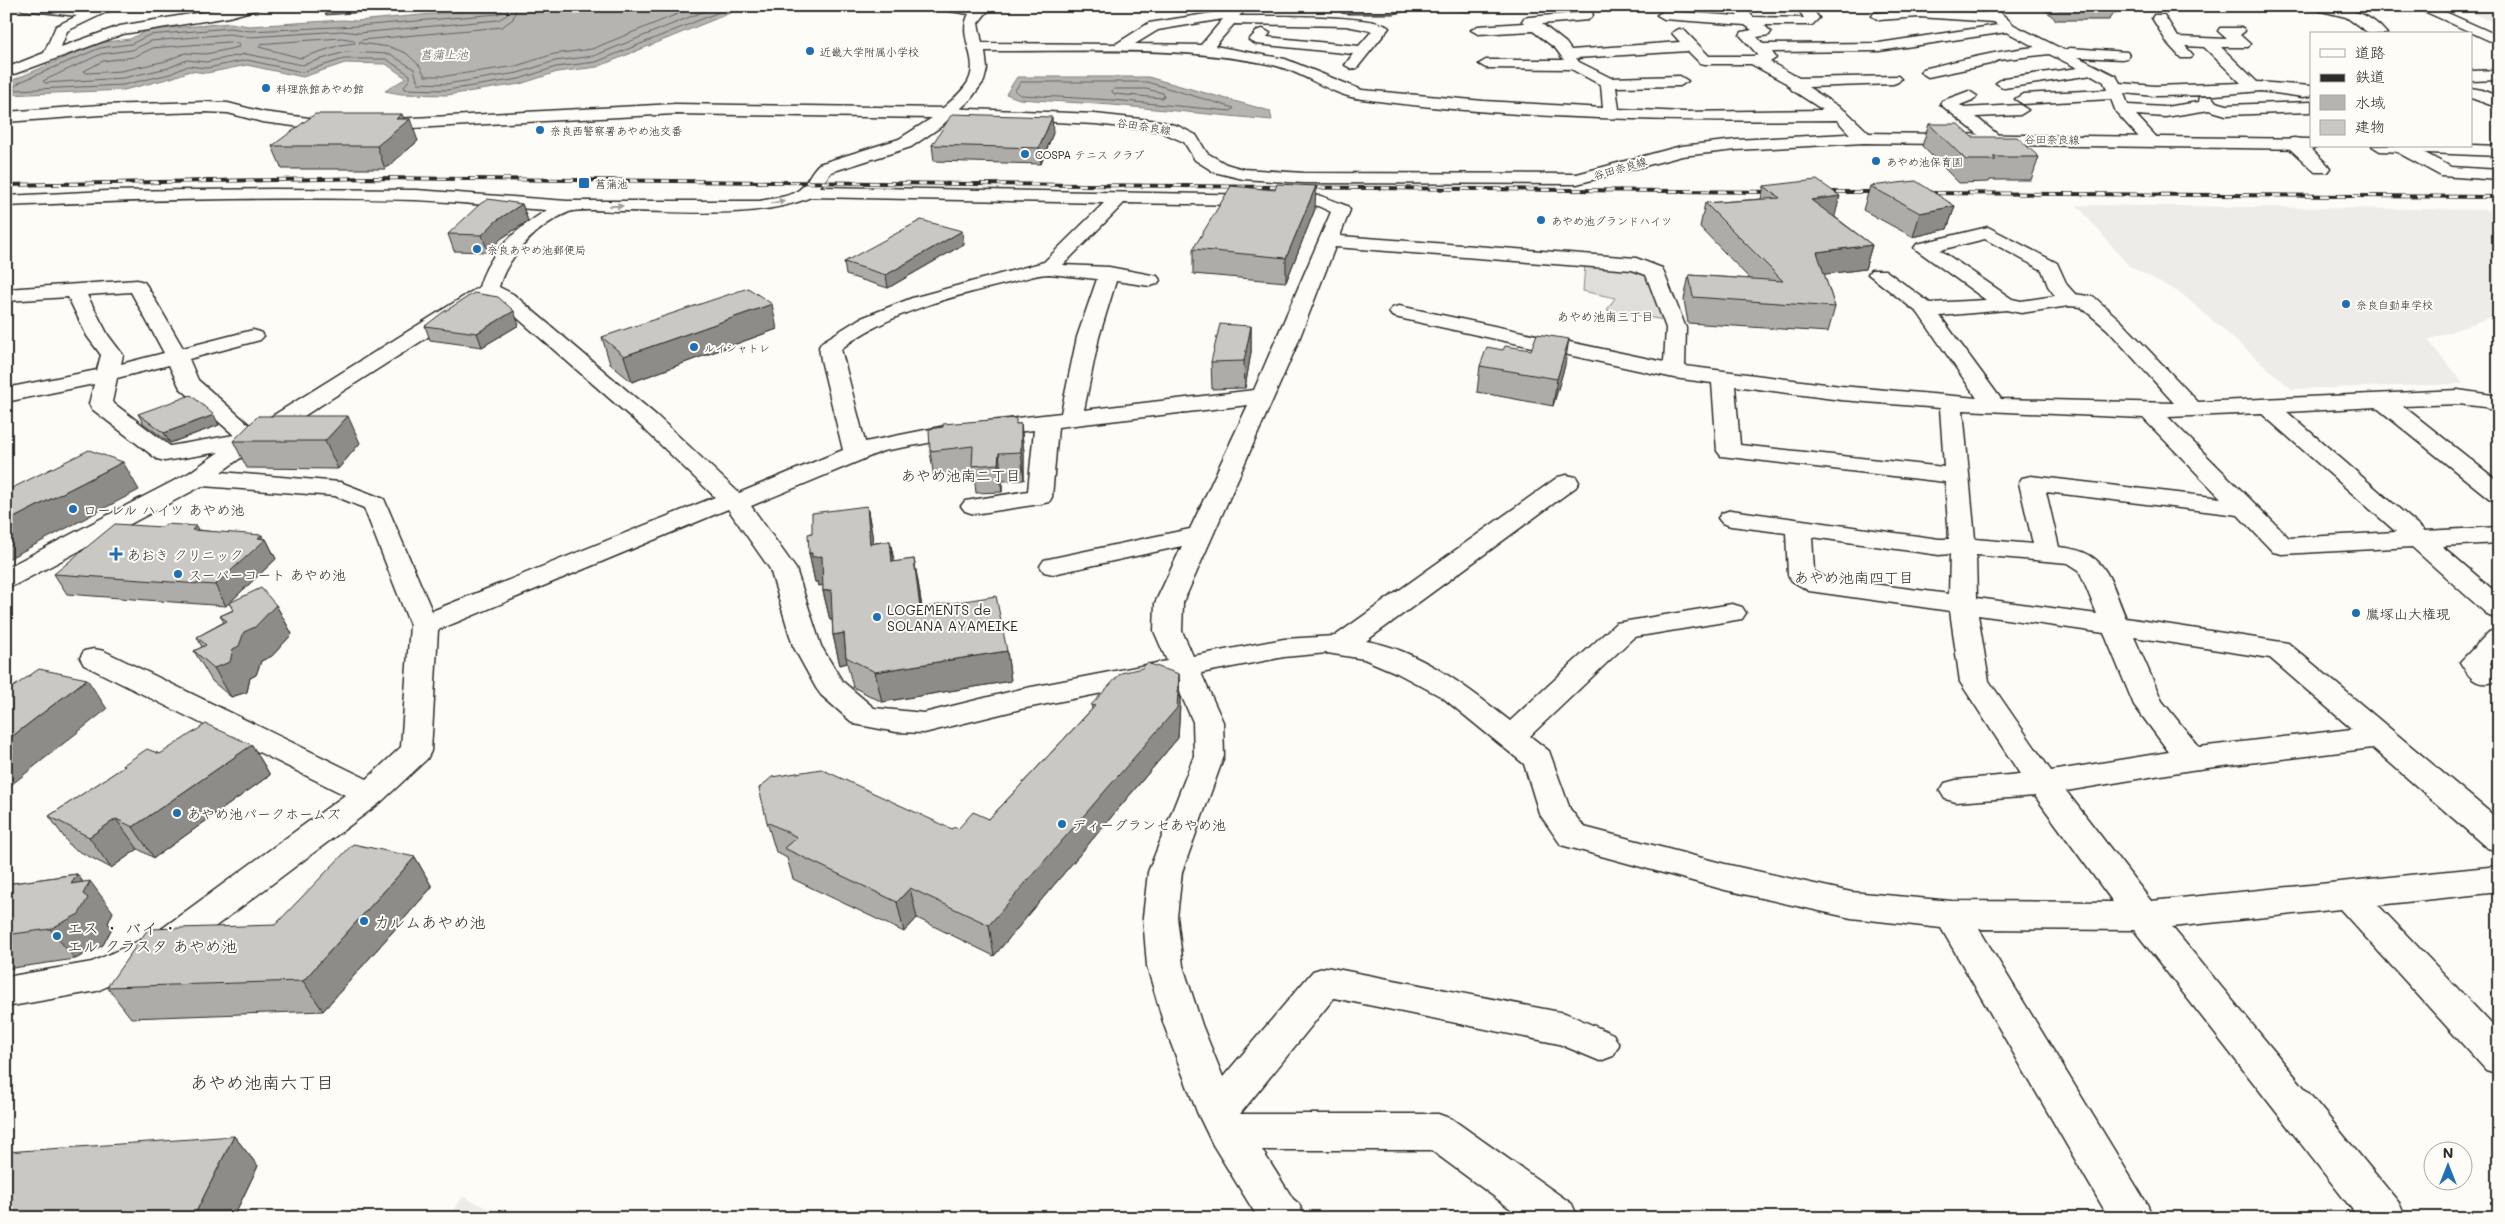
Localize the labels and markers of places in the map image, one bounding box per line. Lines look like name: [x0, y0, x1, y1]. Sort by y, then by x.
place label: 近畿大学附属小学校: [820, 44, 919, 59]
marker: 近畿大学附属小学校: [804, 45, 816, 57]
place label: 料理旅館あやめ館: [276, 81, 364, 96]
marker: 料理旅館あやめ館: [260, 82, 272, 94]
place label: 奈良西警察署あやめ池交番: [550, 123, 682, 138]
marker: 奈良西警察署あやめ池交番: [534, 124, 546, 136]
place label: COSPA テニス クラブ: [1035, 147, 1144, 162]
marker: COSPA テニス クラブ: [1019, 148, 1031, 160]
place label: あやめ池保育園: [1886, 154, 1963, 169]
marker: あやめ池保育園: [1870, 155, 1882, 167]
marker: 菖蒲池: [577, 176, 591, 190]
place label: 菖蒲池: [595, 176, 628, 191]
place label: あやめ池グランドハイツ: [1551, 213, 1672, 228]
marker: あやめ池グランドハイツ: [1535, 214, 1547, 226]
place label: 奈良あやめ池郵便局: [487, 242, 586, 257]
marker: 奈良あやめ池郵便局: [471, 243, 483, 255]
place label: 奈良自動車学校: [2356, 297, 2433, 312]
marker: 奈良自動車学校: [2340, 298, 2352, 310]
place label: ルイシャトレ: [704, 340, 770, 355]
marker: ルイシャトレ: [688, 341, 700, 353]
place label: ローレル ハイツ あやめ池: [83, 500, 245, 519]
marker: ローレル ハイツ あやめ池: [67, 503, 79, 515]
place label: あおき クリニック: [127, 545, 243, 564]
marker: あおき クリニック: [109, 547, 123, 561]
place label: スーパーコート あやめ池: [188, 565, 346, 584]
marker: スーパーコート あやめ池: [172, 568, 184, 580]
place label: LOGEMENTS de SOLANA AYAMEIKE: [887, 600, 1018, 635]
place label: 鷹塚山大権現: [2366, 604, 2450, 623]
marker: 鷹塚山大権現: [2350, 607, 2362, 619]
marker: LOGEMENTS de SOLANA AYAMEIKE: [871, 611, 883, 623]
place label: あやめ池パークホームズ: [187, 804, 340, 823]
marker: あやめ池パークホームズ: [171, 807, 183, 819]
place label: ディーグランセあやめ池: [1072, 815, 1226, 834]
marker: ディーグランセあやめ池: [1056, 818, 1068, 830]
place label: カルムあやめ池: [374, 911, 485, 932]
marker: カルムあやめ池: [358, 915, 370, 927]
place label: エス ・ バイ ・ エル クラスタ あやめ池: [67, 917, 237, 956]
marker: エス ・ バイ ・ エル クラスタ あやめ池: [51, 930, 63, 942]

